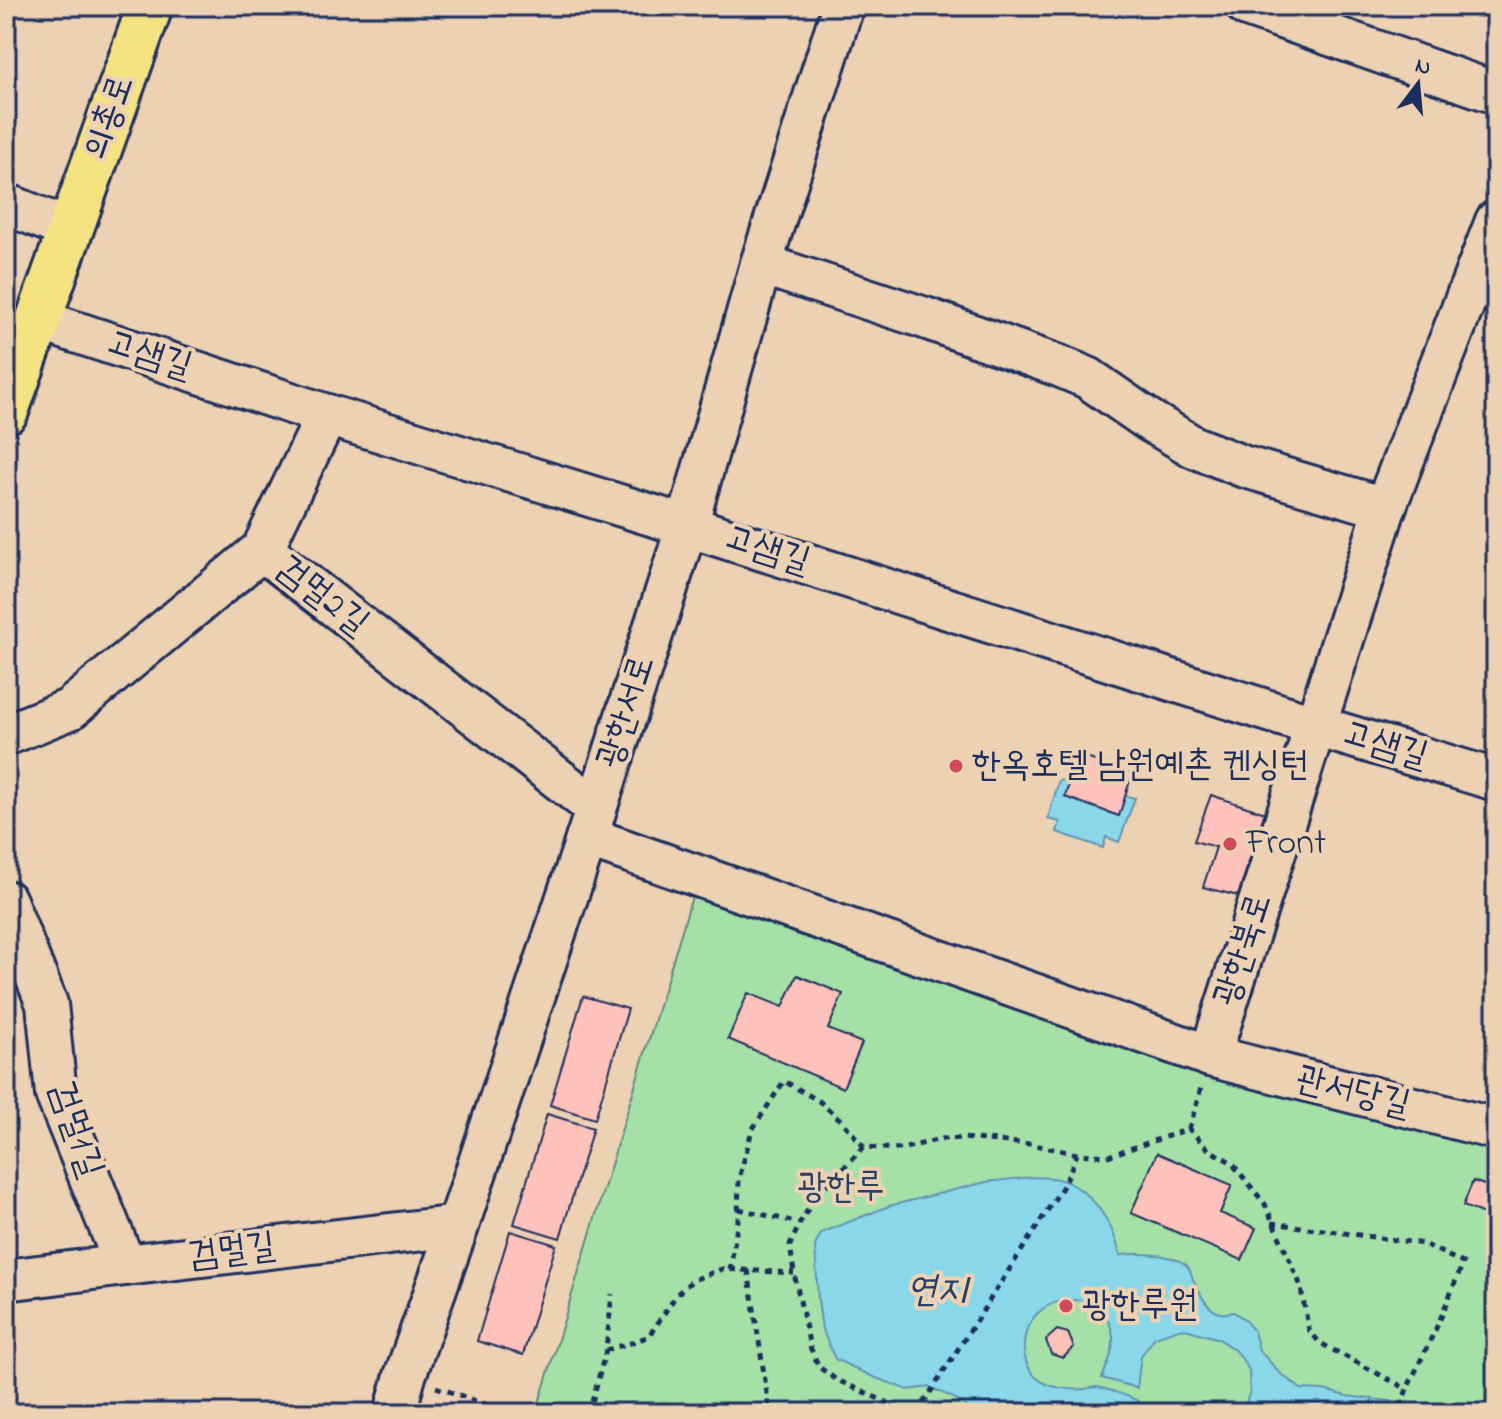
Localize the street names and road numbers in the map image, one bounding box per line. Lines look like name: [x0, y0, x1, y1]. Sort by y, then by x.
street label: 의총로: [71, 68, 149, 168]
street label: 고샘길: [99, 317, 199, 395]
street label: 고샘길: [717, 512, 817, 590]
street label: 검멀2길: [264, 544, 380, 650]
street label: 광한서로: [584, 649, 670, 775]
street label: 고샘길: [1336, 708, 1434, 784]
street label: 광한북로: [1201, 887, 1287, 1013]
street label: 관서당길: [1290, 1053, 1416, 1133]
street label: 검멀1길: [34, 1075, 116, 1185]
street label: 검멀길: [186, 1220, 278, 1284]

